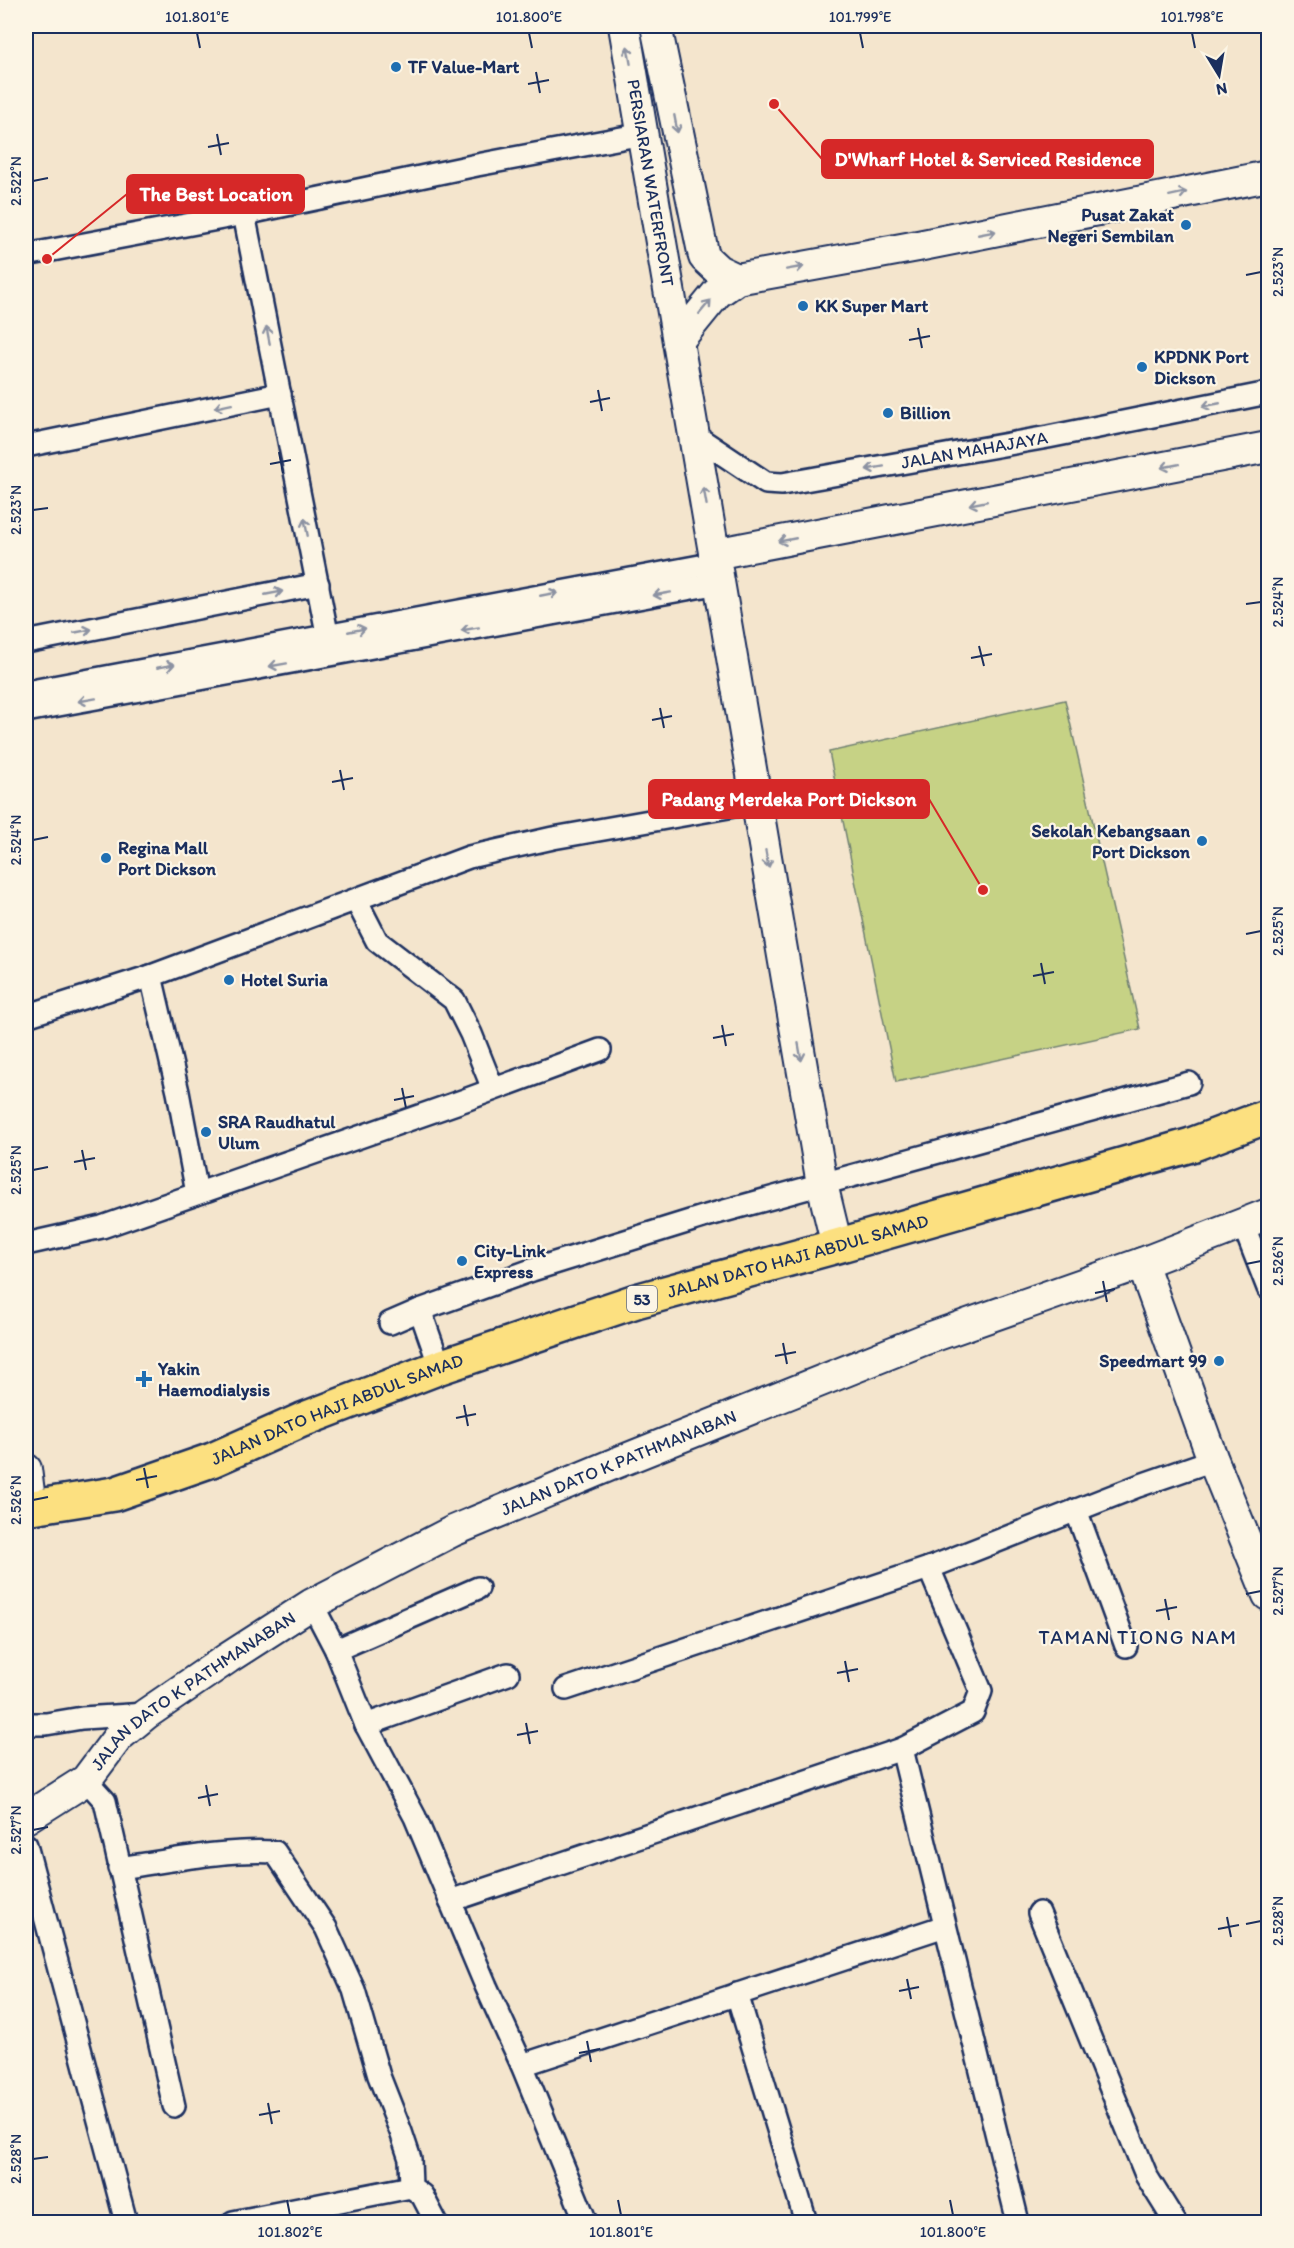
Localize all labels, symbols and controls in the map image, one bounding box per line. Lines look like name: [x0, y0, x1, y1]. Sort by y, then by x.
text: 101.801°E: [165, 8, 229, 26]
text: 101.800°E: [496, 8, 562, 26]
text: 101.799°E: [829, 8, 891, 26]
text: 101.798°E: [1160, 8, 1224, 26]
north arrow: [1189, 45, 1249, 105]
one-way arrow: [623, 46, 634, 66]
place label: TF Value-Mart: [407, 56, 520, 78]
marker: TF Value-Mart: [389, 60, 403, 74]
street label: PERSIARAN WATERFRONT: [622, 77, 679, 288]
text: N: [1215, 79, 1229, 100]
one-way arrow: [671, 114, 682, 133]
callout: D'Wharf Hotel & Serviced Residence: [822, 140, 1153, 178]
text: D'Wharf Hotel & Serviced Residence: [835, 147, 1142, 171]
text: 2.522°N: [7, 156, 25, 206]
callout: The Best Location: [127, 175, 304, 213]
text: The Best Location: [138, 182, 293, 206]
one-way arrow: [1167, 188, 1187, 199]
place label: Pusat Zakat Negeri Sembilan: [1048, 204, 1175, 247]
marker: Pusat Zakat Negeri Sembilan: [1179, 218, 1193, 232]
one-way arrow: [976, 227, 996, 238]
text: 2.523°N: [1269, 247, 1287, 297]
one-way arrow: [785, 262, 804, 273]
place label: KK Super Mart: [815, 295, 928, 317]
marker: KK Super Mart: [796, 299, 810, 313]
one-way arrow: [698, 300, 712, 315]
one-way arrow: [262, 326, 273, 346]
place label: KPDNK Port Dickson: [1154, 346, 1249, 389]
marker: KPDNK Port Dickson: [1135, 360, 1149, 374]
one-way arrow: [1202, 400, 1221, 411]
one-way arrow: [213, 401, 233, 412]
place label: Billion: [900, 402, 951, 424]
marker: Billion: [881, 406, 895, 420]
street label: JALAN MAHAJAYA: [899, 426, 1050, 474]
one-way arrow: [1161, 461, 1180, 472]
one-way arrow: [866, 462, 885, 473]
text: 2.523°N: [7, 485, 25, 535]
one-way arrow: [699, 487, 710, 507]
one-way arrow: [969, 498, 989, 509]
one-way arrow: [300, 517, 311, 537]
one-way arrow: [778, 535, 797, 546]
text: 2.524°N: [1269, 577, 1287, 627]
one-way arrow: [264, 587, 283, 598]
one-way arrow: [539, 588, 558, 599]
one-way arrow: [652, 589, 672, 600]
one-way arrow: [347, 624, 367, 635]
one-way arrow: [461, 624, 480, 635]
one-way arrow: [73, 625, 92, 636]
one-way arrow: [155, 660, 175, 671]
one-way arrow: [269, 660, 289, 671]
one-way arrow: [77, 695, 97, 706]
callout: Padang Merdeka Port Dickson: [649, 780, 929, 818]
text: Padang Merdeka Port Dickson: [661, 787, 917, 812]
text: 2.524°N: [7, 815, 25, 865]
place label: Sekolah Kebangsaan Port Dickson: [1031, 820, 1191, 863]
marker: Sekolah Kebangsaan Port Dickson: [1195, 834, 1209, 848]
place label: Regina Mall Port Dickson: [118, 837, 217, 880]
one-way arrow: [761, 849, 772, 869]
marker: Regina Mall Port Dickson: [99, 851, 113, 865]
text: 2.525°N: [1269, 906, 1287, 956]
place label: Hotel Suria: [241, 969, 328, 991]
marker: Hotel Suria: [222, 973, 236, 987]
one-way arrow: [794, 1041, 805, 1061]
place label: SRA Raudhatul Ulum: [218, 1111, 336, 1154]
marker: SRA Raudhatul Ulum: [199, 1125, 213, 1139]
text: 2.525°N: [7, 1145, 25, 1195]
street label: JALAN DATO HAJI ABDUL SAMAD: [665, 1209, 931, 1303]
text: 2.526°N: [1269, 1236, 1287, 1286]
place label: City-Link Express: [474, 1240, 547, 1283]
marker: City-Link Express: [455, 1254, 469, 1268]
road number: 53: [627, 1286, 657, 1312]
street label: JALAN DATO HAJI ABDUL SAMAD: [208, 1349, 466, 1470]
place label: Speedmart 99: [1099, 1350, 1207, 1372]
marker: Speedmart 99: [1212, 1354, 1226, 1368]
place label: Yakin Haemodialysis: [157, 1358, 270, 1401]
marker: Yakin Haemodialysis: [135, 1370, 153, 1388]
street label: JALAN DATO K PATHMANABAN: [498, 1405, 740, 1521]
text: 2.526°N: [7, 1475, 25, 1525]
text: 2.527°N: [1269, 1566, 1287, 1616]
street label: JALAN DATO K PATHMANABAN: [86, 1607, 300, 1775]
district label: TAMAN TIONG NAM: [1039, 1625, 1237, 1649]
text: 2.527°N: [7, 1805, 25, 1855]
text: 2.528°N: [1269, 1896, 1287, 1946]
text: 2.528°N: [7, 2134, 25, 2184]
text: 101.802°E: [258, 2223, 322, 2241]
text: 101.801°E: [589, 2223, 653, 2241]
text: 101.800°E: [920, 2223, 986, 2241]

